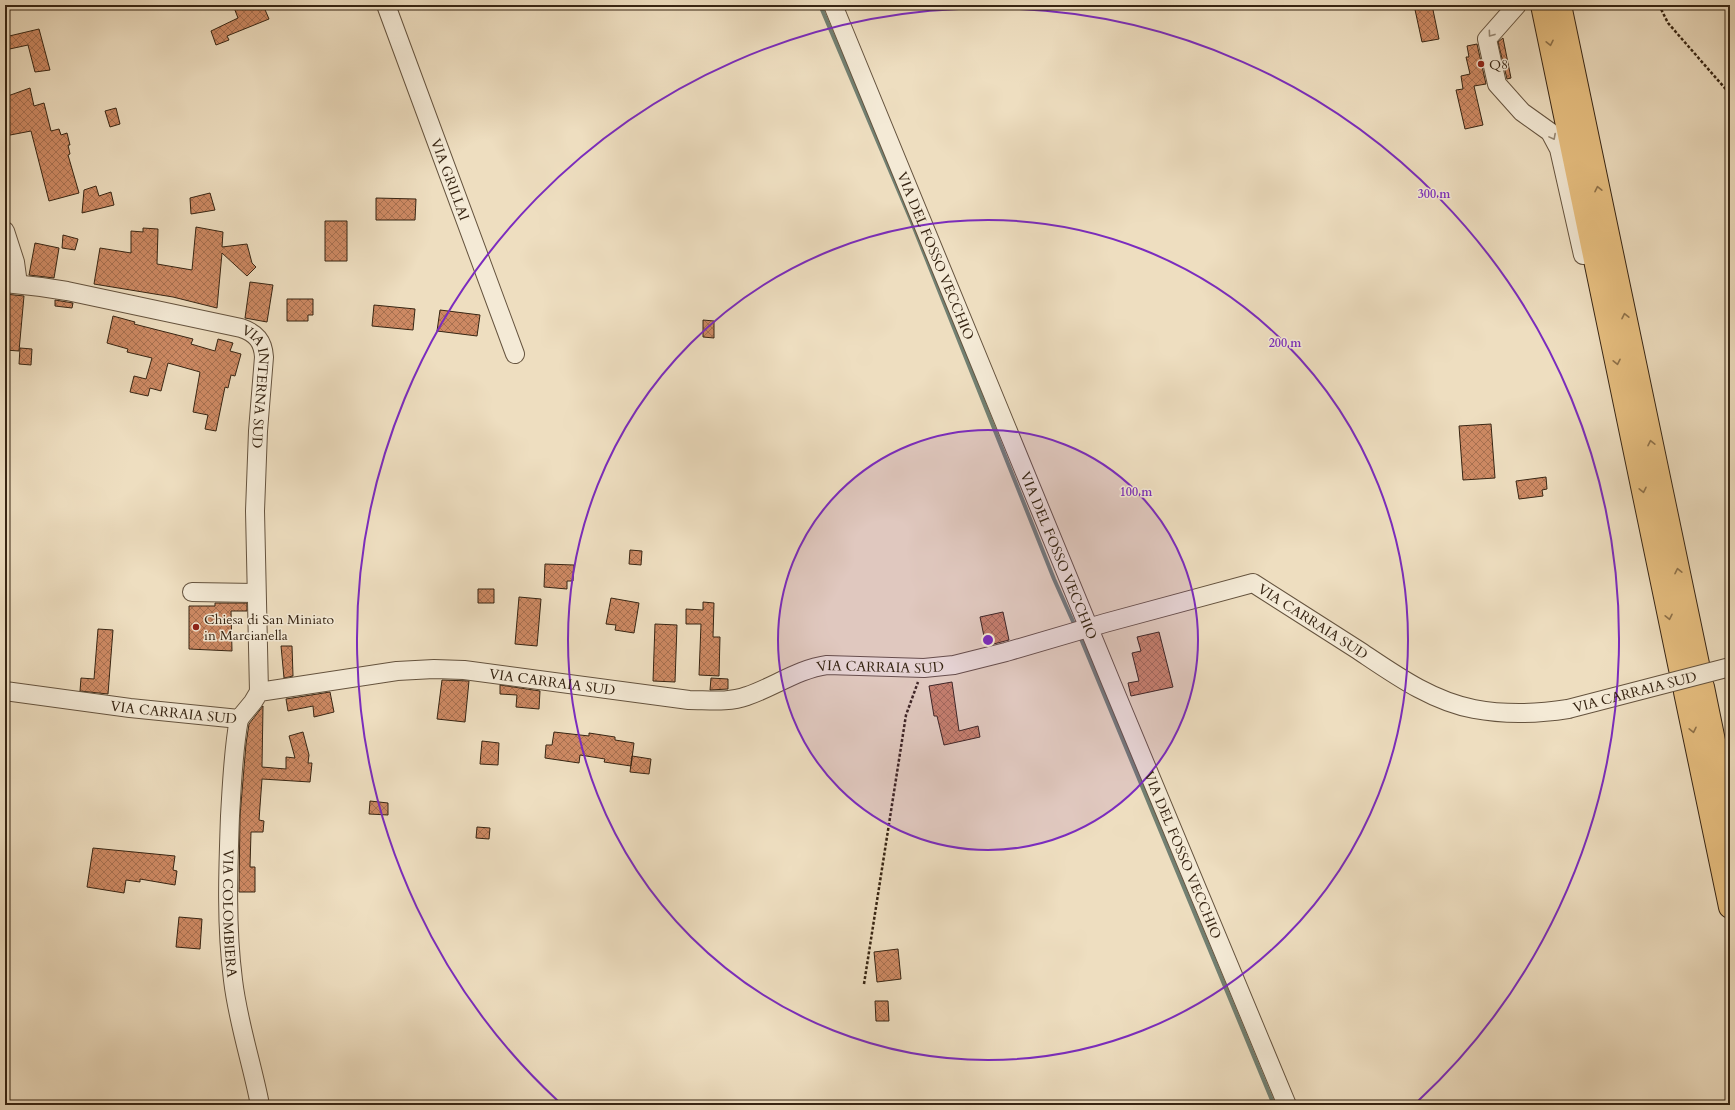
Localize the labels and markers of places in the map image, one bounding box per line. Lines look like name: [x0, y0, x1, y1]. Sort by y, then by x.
place label: Q8: [1489, 55, 1508, 74]
marker: Q8: [1476, 59, 1486, 69]
place label: Chiesa di San Miniato in Marcianella: [204, 610, 335, 645]
marker: Chiesa di San Miniato in Marcianella: [191, 622, 201, 632]
centre of rings: [981, 633, 995, 647]

